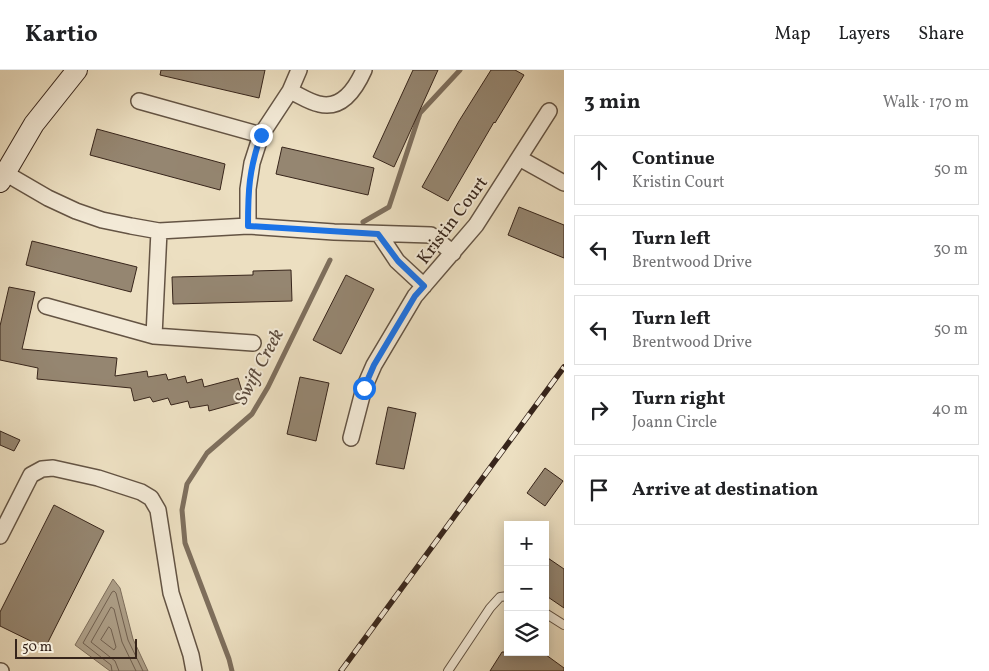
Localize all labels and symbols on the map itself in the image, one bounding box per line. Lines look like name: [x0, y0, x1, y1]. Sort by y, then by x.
route end: [250, 124, 273, 147]
street label: Kristin Court: [412, 172, 495, 270]
water label: Swift Creek: [229, 324, 291, 409]
route start: [353, 377, 376, 400]
scale bar: [15, 636, 138, 659]

